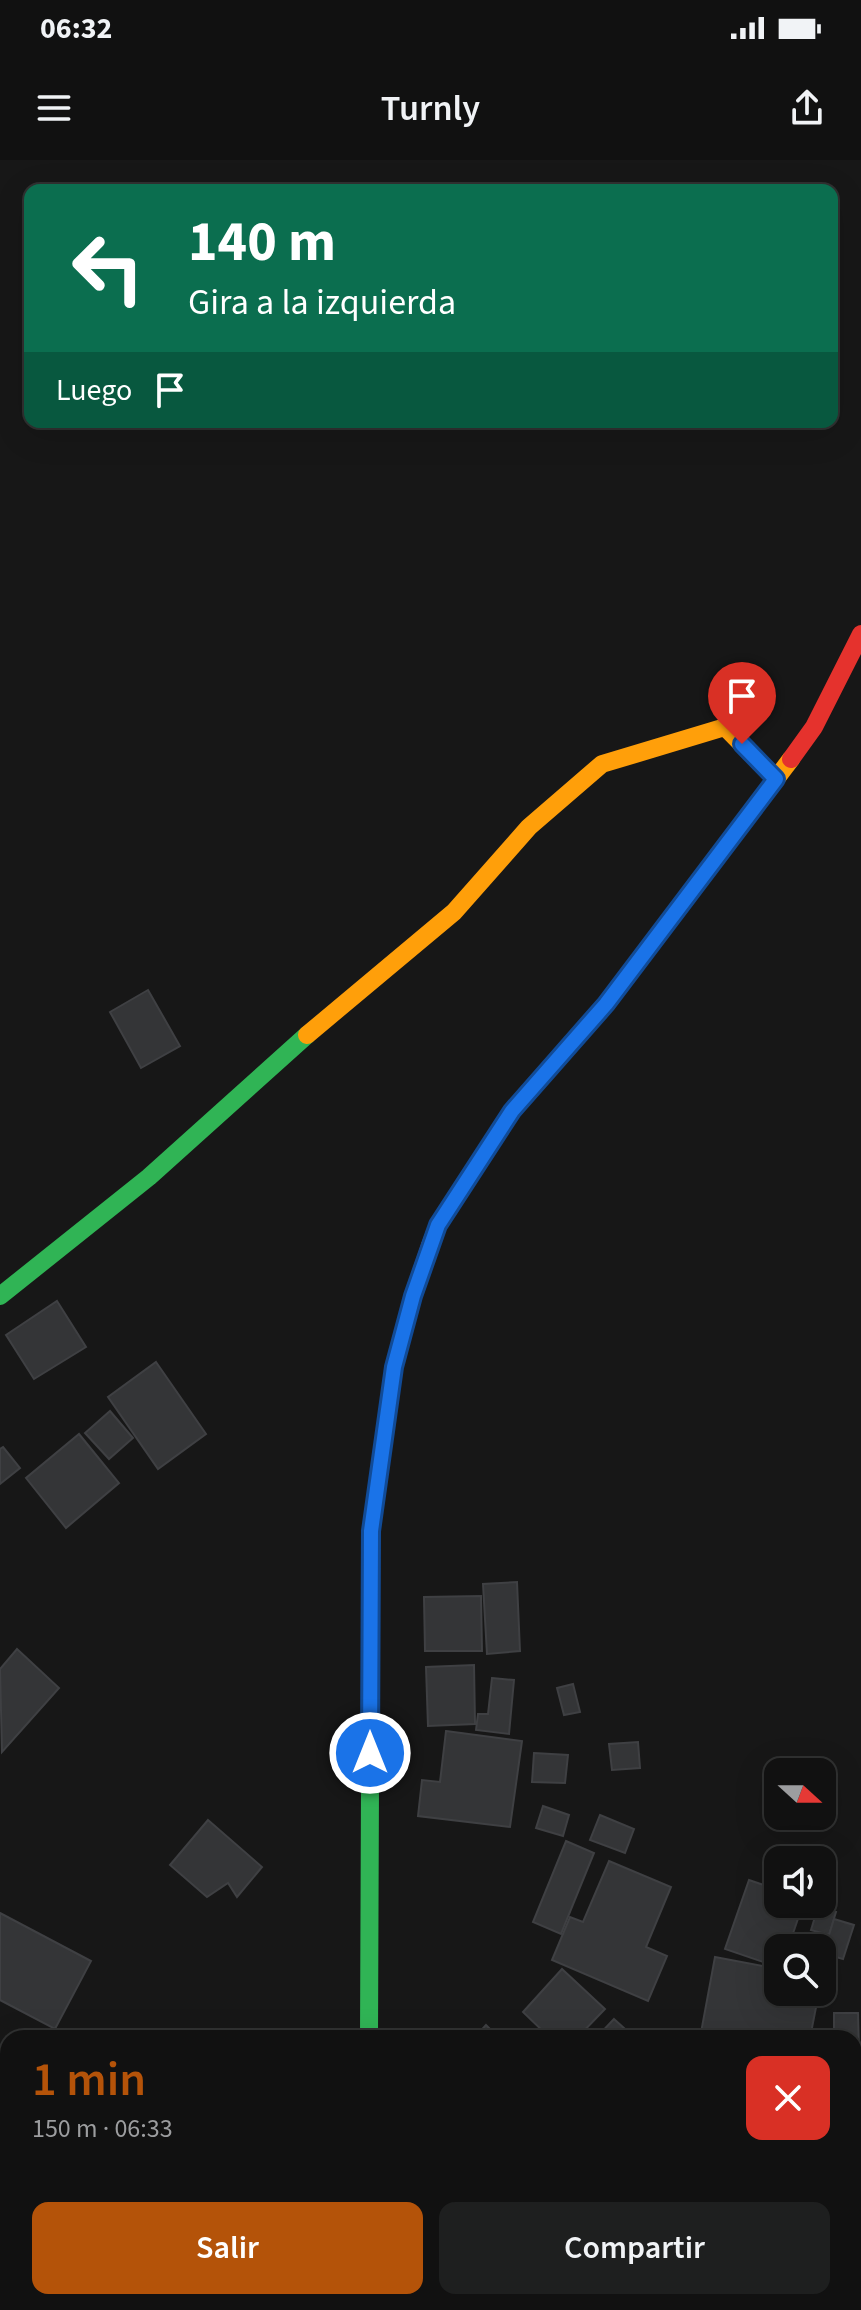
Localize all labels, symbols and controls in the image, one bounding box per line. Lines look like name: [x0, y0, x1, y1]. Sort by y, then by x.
text: 06:32: [40, 7, 112, 50]
text: Turnly: [381, 83, 480, 134]
icon: menu: [32, 86, 76, 130]
icon: share: [785, 86, 829, 130]
text: 140 m: [188, 203, 336, 282]
icon: left: [56, 216, 160, 320]
text: Gira a la izquierda: [188, 277, 456, 328]
icon: arrive: [148, 368, 192, 412]
text: Luego: [56, 369, 132, 412]
pin: [708, 662, 776, 744]
icon: arrive: [720, 674, 764, 718]
position arrow: [328, 1711, 412, 1795]
north arrow: [764, 1758, 836, 1830]
map controls: [764, 1758, 836, 2006]
button: sound: [764, 1846, 836, 1918]
button: search: [764, 1934, 836, 2006]
text: 1 min: [32, 2046, 146, 2114]
button: close: [746, 2056, 830, 2140]
text: 150 m · 06:33: [32, 2110, 173, 2147]
button: Salir: [32, 2202, 423, 2294]
button: Compartir: [439, 2202, 830, 2294]

